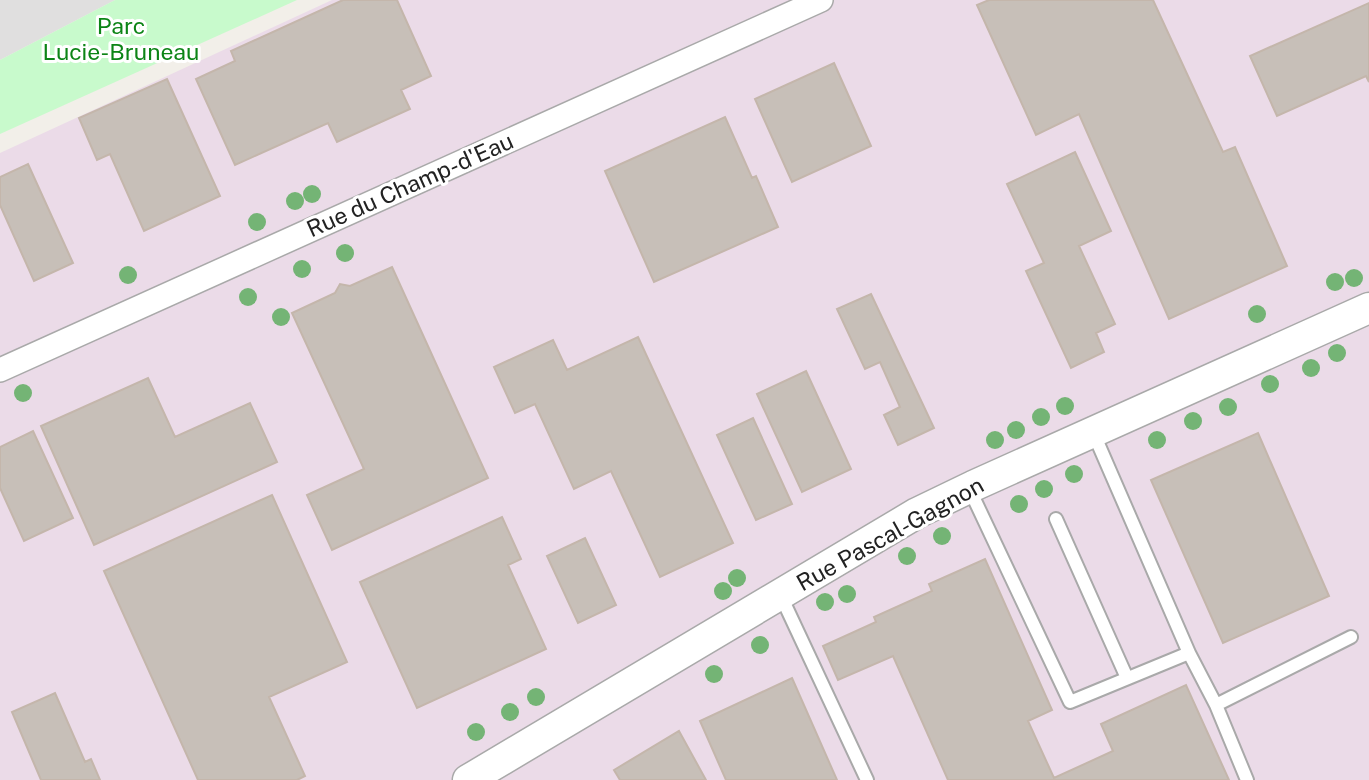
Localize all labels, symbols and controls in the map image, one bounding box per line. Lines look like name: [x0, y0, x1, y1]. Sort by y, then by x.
park label: Parc Lucie-Bruneau: [43, 12, 199, 65]
street label: Rue du Champ-d'Eau: [302, 127, 517, 242]
street label: Rue Pascal-Gagnon: [792, 471, 988, 596]

